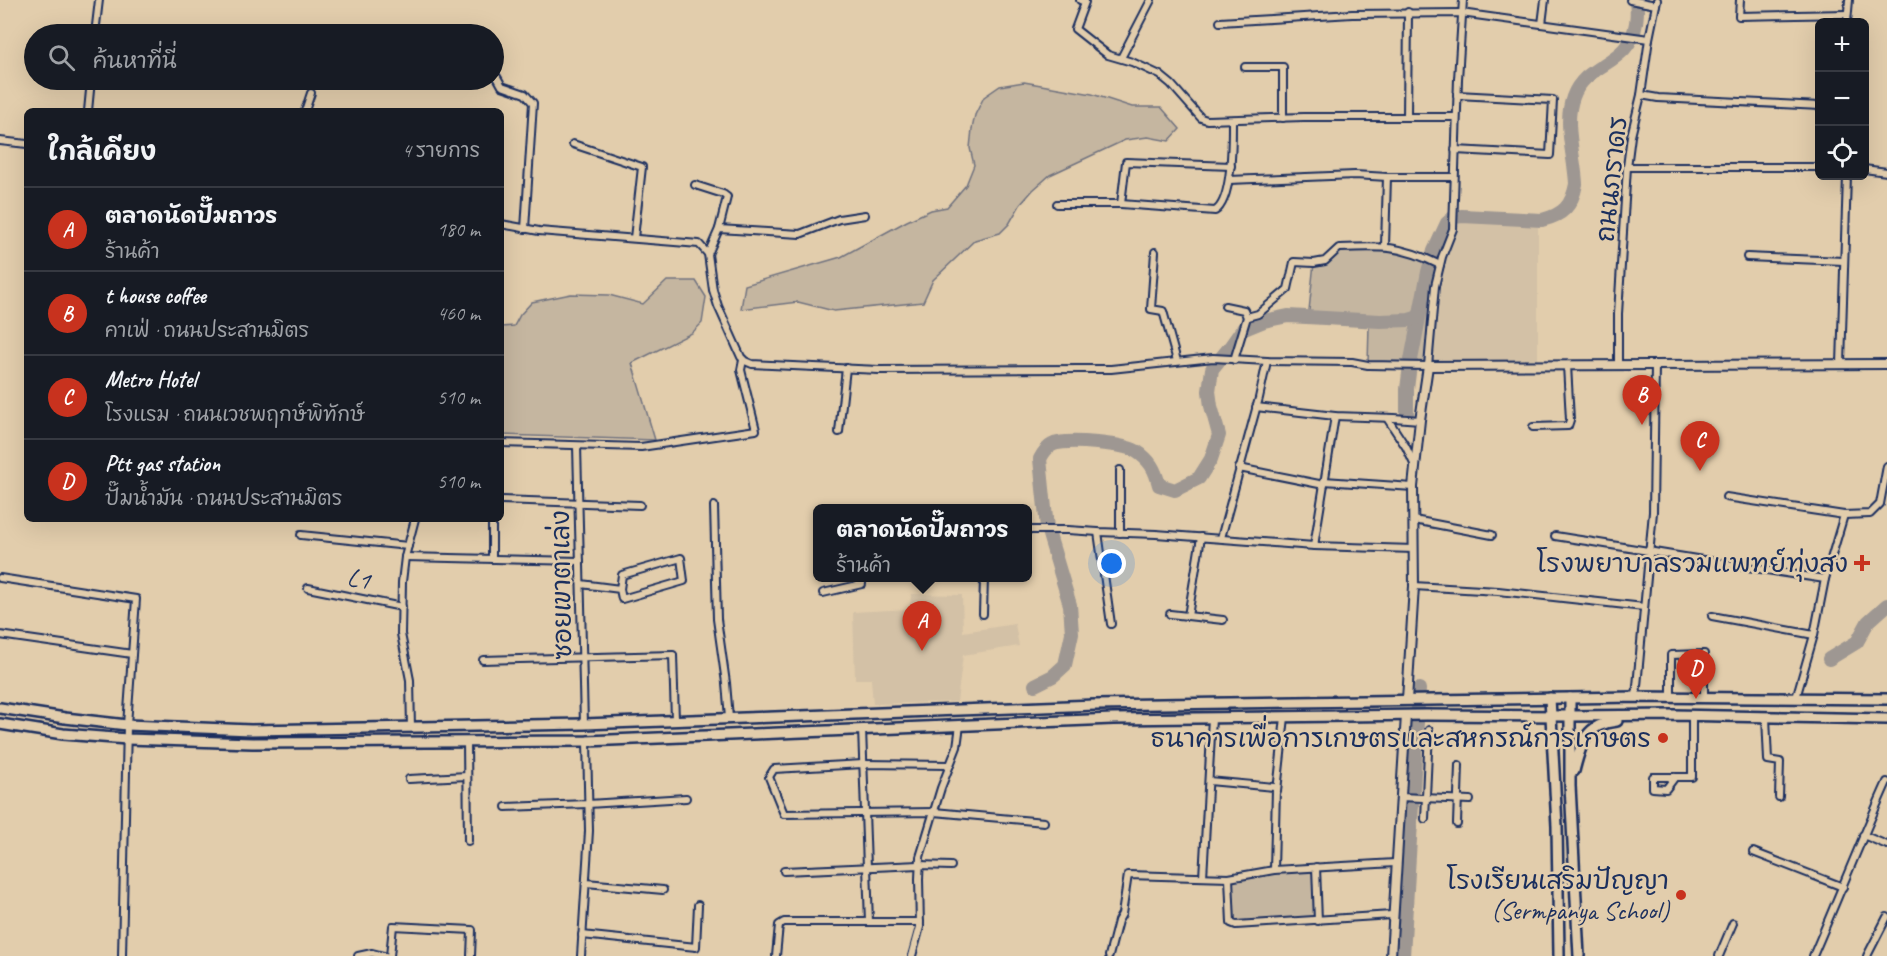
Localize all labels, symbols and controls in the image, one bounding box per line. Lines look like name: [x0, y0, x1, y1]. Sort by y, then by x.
map controls: [1815, 18, 1869, 180]
button: +: [1815, 18, 1869, 72]
search box: [24, 24, 504, 90]
icon: search: [45, 41, 78, 74]
text: ค้นหาที่นี่: [93, 47, 177, 75]
button: −: [1815, 72, 1869, 126]
street label: ถนนภราดร: [1588, 115, 1635, 244]
button: locate: [1815, 126, 1869, 180]
text: ใกล้เคียง: [48, 135, 156, 168]
text: 4 รายการ: [402, 138, 480, 163]
text: ตลาดนัดปั๊มถาวร: [105, 202, 277, 230]
text: A: [62, 217, 73, 242]
text: 180 m: [437, 217, 480, 242]
text: ร้านค้า: [105, 239, 160, 264]
text: t house coffee: [105, 282, 206, 310]
text: B: [62, 301, 73, 326]
text: 460 m: [437, 301, 480, 326]
text: คาเฟ่ · ถนนประสานมิตร: [105, 318, 309, 343]
text: Metro Hotel: [105, 366, 196, 394]
pin: B: [1622, 376, 1662, 425]
text: C: [63, 385, 72, 410]
text: 510 m: [437, 385, 480, 410]
text: โรงแรม · ถนนเวชพฤกษ์พิทักษ์: [105, 402, 365, 427]
pin: C: [1680, 422, 1720, 471]
text: Ptt gas station: [105, 450, 220, 478]
text: D: [62, 469, 73, 494]
text: 510 m: [437, 469, 480, 494]
text: ปั๊มน้ำมัน · ถนนประสานมิตร: [105, 486, 342, 511]
popup: [813, 504, 1032, 582]
street label: ซอยเขาตาเล่ง: [544, 510, 579, 660]
text: ตลาดนัดปั๊มถาวร: [836, 516, 1009, 544]
place label: โรงพยาบาลรวมแพทย์ทุ่งสง: [1536, 547, 1848, 582]
your location: [1097, 549, 1126, 578]
text: ร้านค้า: [836, 553, 891, 578]
marker: โรงพยาบาลรวมแพทย์ทุ่งสง: [1853, 554, 1871, 572]
street label: L1: [344, 560, 375, 597]
pin: A: [902, 602, 942, 651]
pin: D: [1676, 650, 1716, 699]
place label: ธนาคารเพื่อการเกษตรและสหกรณ์การเกษตร: [1151, 714, 1651, 755]
marker: ธนาคารเพื่อการเกษตรและสหกรณ์การเกษตร: [1656, 731, 1670, 745]
place label: โรงเรียนเสริมปัญญา (Sermpanya School): [1446, 864, 1670, 927]
marker: โรงเรียนเสริมปัญญา (Sermpanya School): [1674, 888, 1688, 902]

